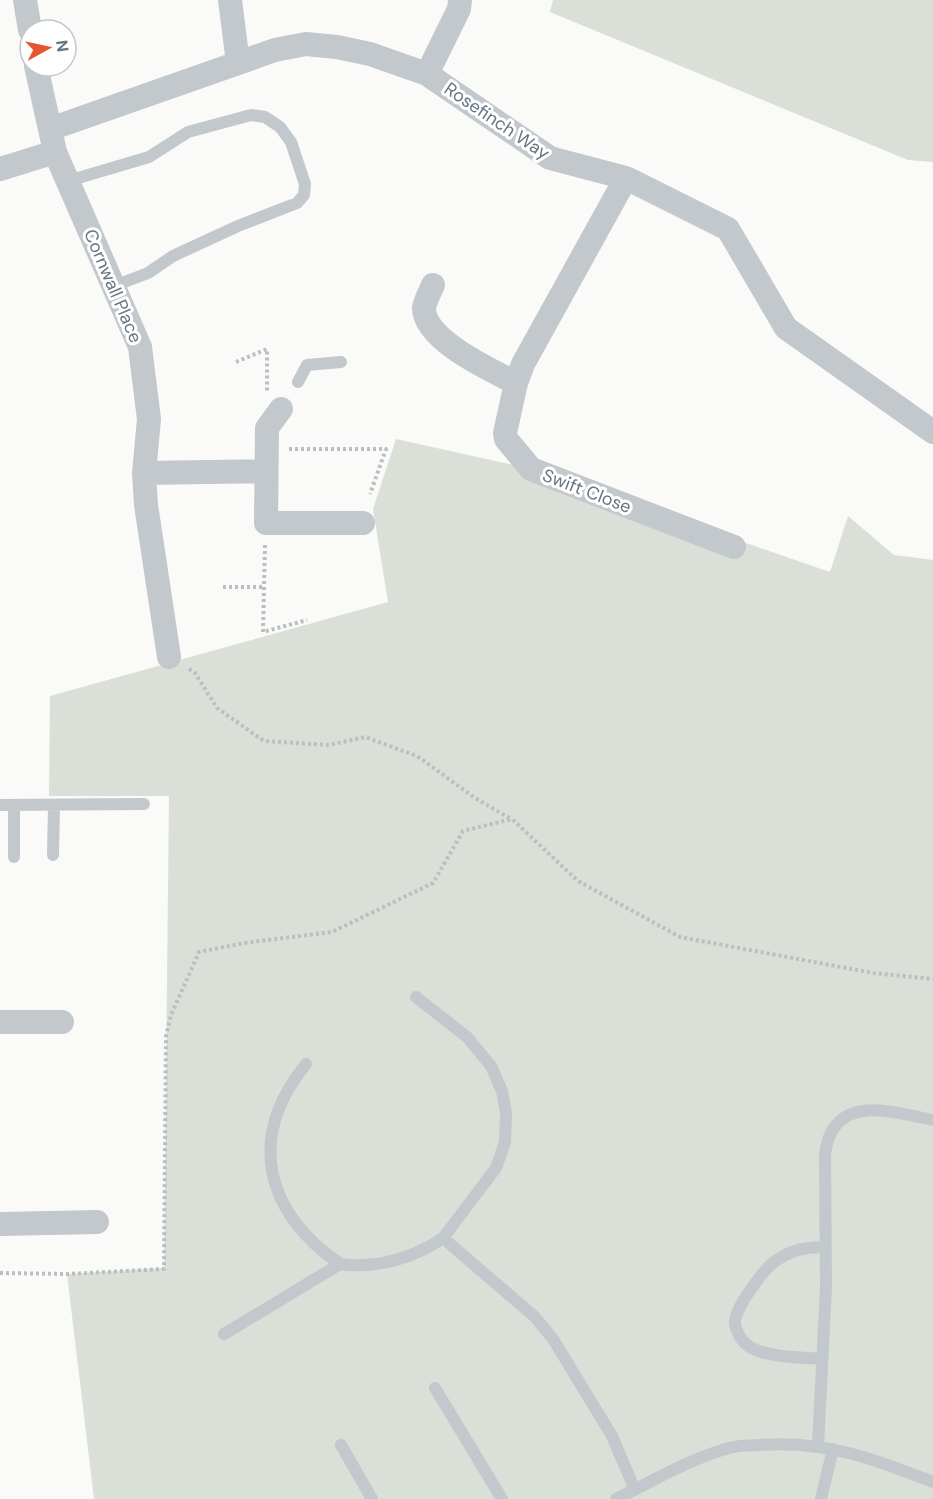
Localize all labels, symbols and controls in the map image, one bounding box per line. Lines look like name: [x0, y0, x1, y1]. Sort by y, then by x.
north arrow: [18, 18, 78, 78]
text: N: [51, 39, 74, 53]
street label: Rosefinch Way: [440, 77, 554, 165]
street label: Cornwall Place: [78, 225, 148, 347]
street label: Swift Close: [539, 463, 635, 519]

